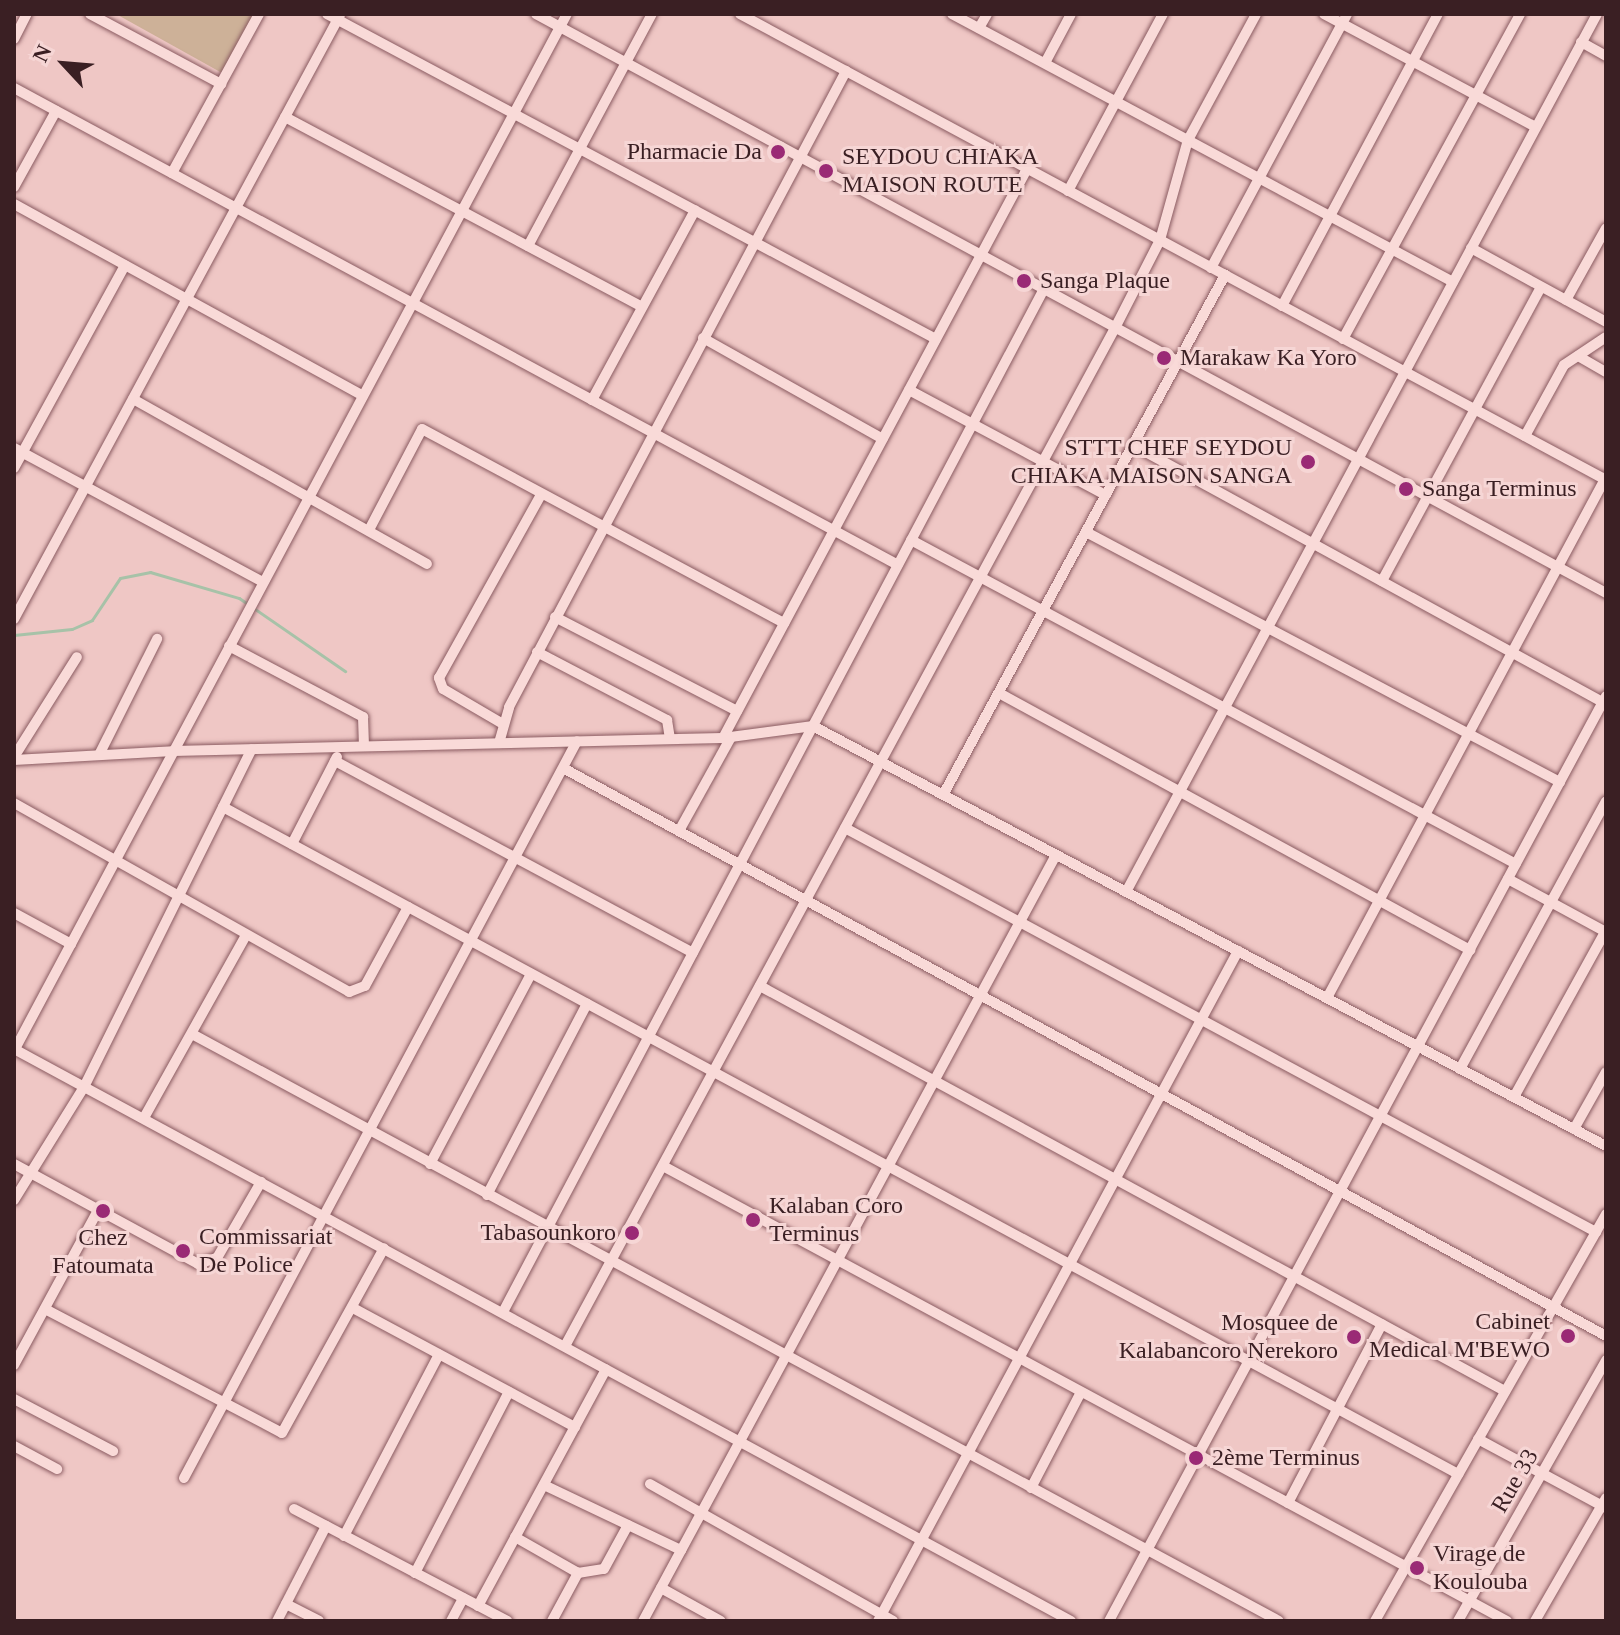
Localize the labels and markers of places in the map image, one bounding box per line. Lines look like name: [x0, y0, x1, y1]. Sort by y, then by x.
place label: Pharmacie Da: [627, 138, 762, 166]
marker: Pharmacie Da: [769, 143, 787, 161]
place label: SEYDOU CHIAKA MAISON ROUTE: [842, 143, 1039, 199]
marker: SEYDOU CHIAKA MAISON ROUTE: [817, 162, 835, 180]
place label: Sanga Plaque: [1040, 267, 1170, 295]
marker: Sanga Plaque: [1015, 272, 1033, 290]
place label: Marakaw Ka Yoro: [1180, 344, 1358, 372]
marker: Marakaw Ka Yoro: [1155, 349, 1173, 367]
place label: STTT CHEF SEYDOU CHIAKA MAISON SANGA: [1009, 434, 1292, 490]
marker: STTT CHEF SEYDOU CHIAKA MAISON SANGA: [1299, 453, 1317, 471]
place label: Sanga Terminus: [1422, 475, 1577, 503]
marker: Sanga Terminus: [1397, 480, 1415, 498]
place label: Kalaban Coro Terminus: [769, 1192, 903, 1248]
marker: Chez Fatoumata: [94, 1202, 112, 1220]
marker: Kalaban Coro Terminus: [744, 1211, 762, 1229]
place label: Tabasounkoro: [480, 1219, 616, 1247]
place label: Commissariat De Police: [199, 1223, 332, 1279]
place label: Chez Fatoumata: [52, 1224, 154, 1280]
marker: Tabasounkoro: [623, 1224, 641, 1242]
marker: Commissariat De Police: [174, 1242, 192, 1260]
place label: Cabinet Medical M'BEWO: [1369, 1308, 1550, 1364]
place label: Mosquee de Kalabancoro Nerekoro: [1119, 1309, 1338, 1365]
marker: Cabinet Medical M'BEWO: [1557, 1325, 1579, 1347]
marker: Mosquee de Kalabancoro Nerekoro: [1345, 1328, 1363, 1346]
place label: 2ème Terminus: [1212, 1444, 1360, 1472]
marker: 2ème Terminus: [1187, 1449, 1205, 1467]
place label: Virage de Koulouba: [1433, 1540, 1528, 1596]
marker: Virage de Koulouba: [1408, 1559, 1426, 1577]

